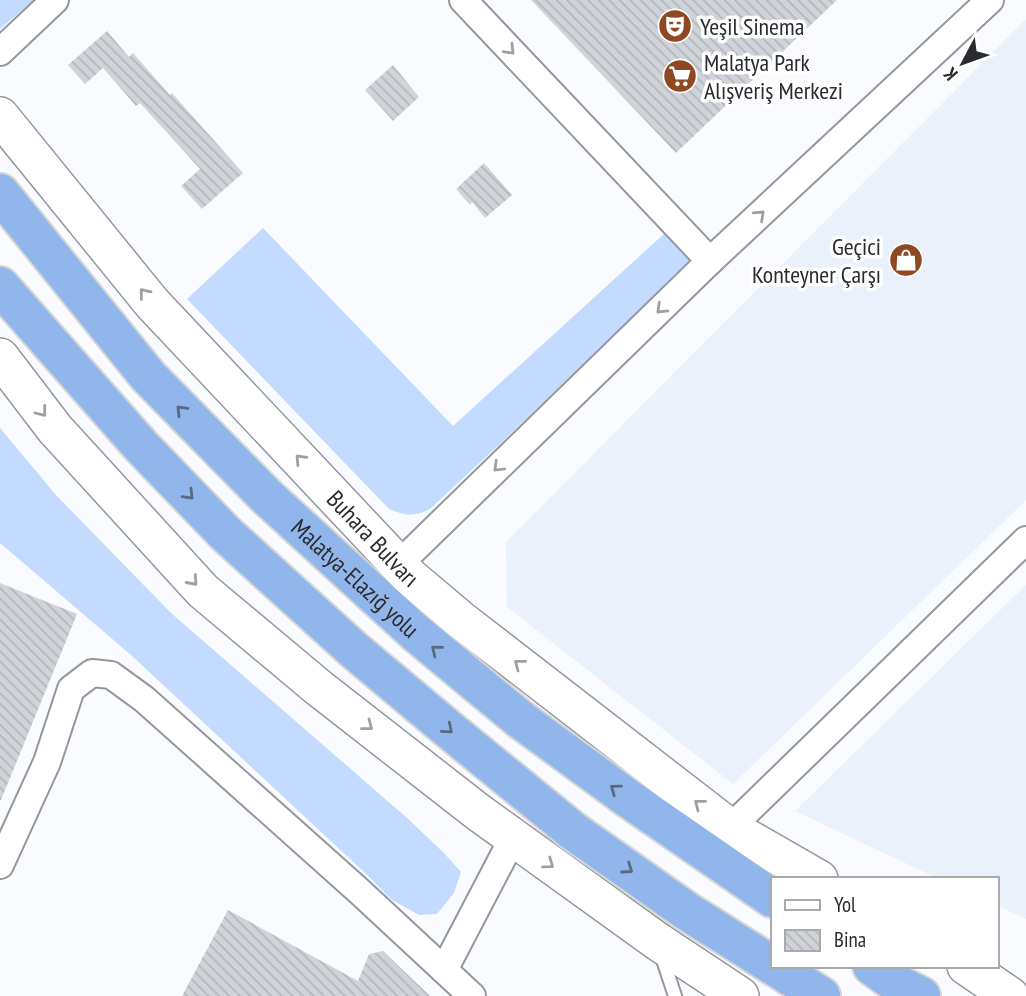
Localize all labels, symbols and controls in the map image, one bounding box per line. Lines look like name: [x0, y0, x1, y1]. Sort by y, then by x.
theatre icon: Yeşil Sinema: [656, 7, 694, 45]
place label: Yeşil Sinema: [700, 11, 804, 42]
north arrow: [928, 28, 998, 98]
one-way arrow: [501, 41, 514, 54]
place label: Malatya Park Alışveriş Merkezi: [704, 47, 843, 106]
supermarket icon: Malatya Park Alışveriş Merkezi: [661, 57, 699, 95]
text: K: [938, 62, 962, 86]
one-way arrow: [752, 210, 765, 223]
place label: Geçici Konteyner Çarşı: [752, 231, 881, 290]
shop icon: Geçici Konteyner Çarşı: [887, 241, 925, 279]
one-way arrow: [140, 289, 152, 302]
one-way arrow: [656, 300, 669, 313]
one-way arrow: [33, 404, 46, 416]
one-way arrow: [177, 405, 190, 418]
one-way arrow: [295, 454, 308, 467]
one-way arrow: [493, 459, 506, 472]
street label: Buhara Bulvarı: [321, 483, 426, 594]
one-way arrow: [180, 487, 193, 500]
street label: Malatya-Elazığ yolu: [285, 512, 426, 644]
one-way arrow: [185, 573, 198, 586]
one-way arrow: [431, 646, 444, 658]
one-way arrow: [514, 660, 527, 673]
one-way arrow: [360, 718, 373, 731]
one-way arrow: [441, 721, 453, 734]
one-way arrow: [611, 785, 623, 797]
one-way arrow: [694, 799, 706, 812]
one-way arrow: [542, 855, 554, 868]
one-way arrow: [620, 861, 633, 873]
legend: [771, 877, 998, 968]
text: Yol: [834, 891, 856, 918]
text: Bina: [834, 926, 866, 953]

